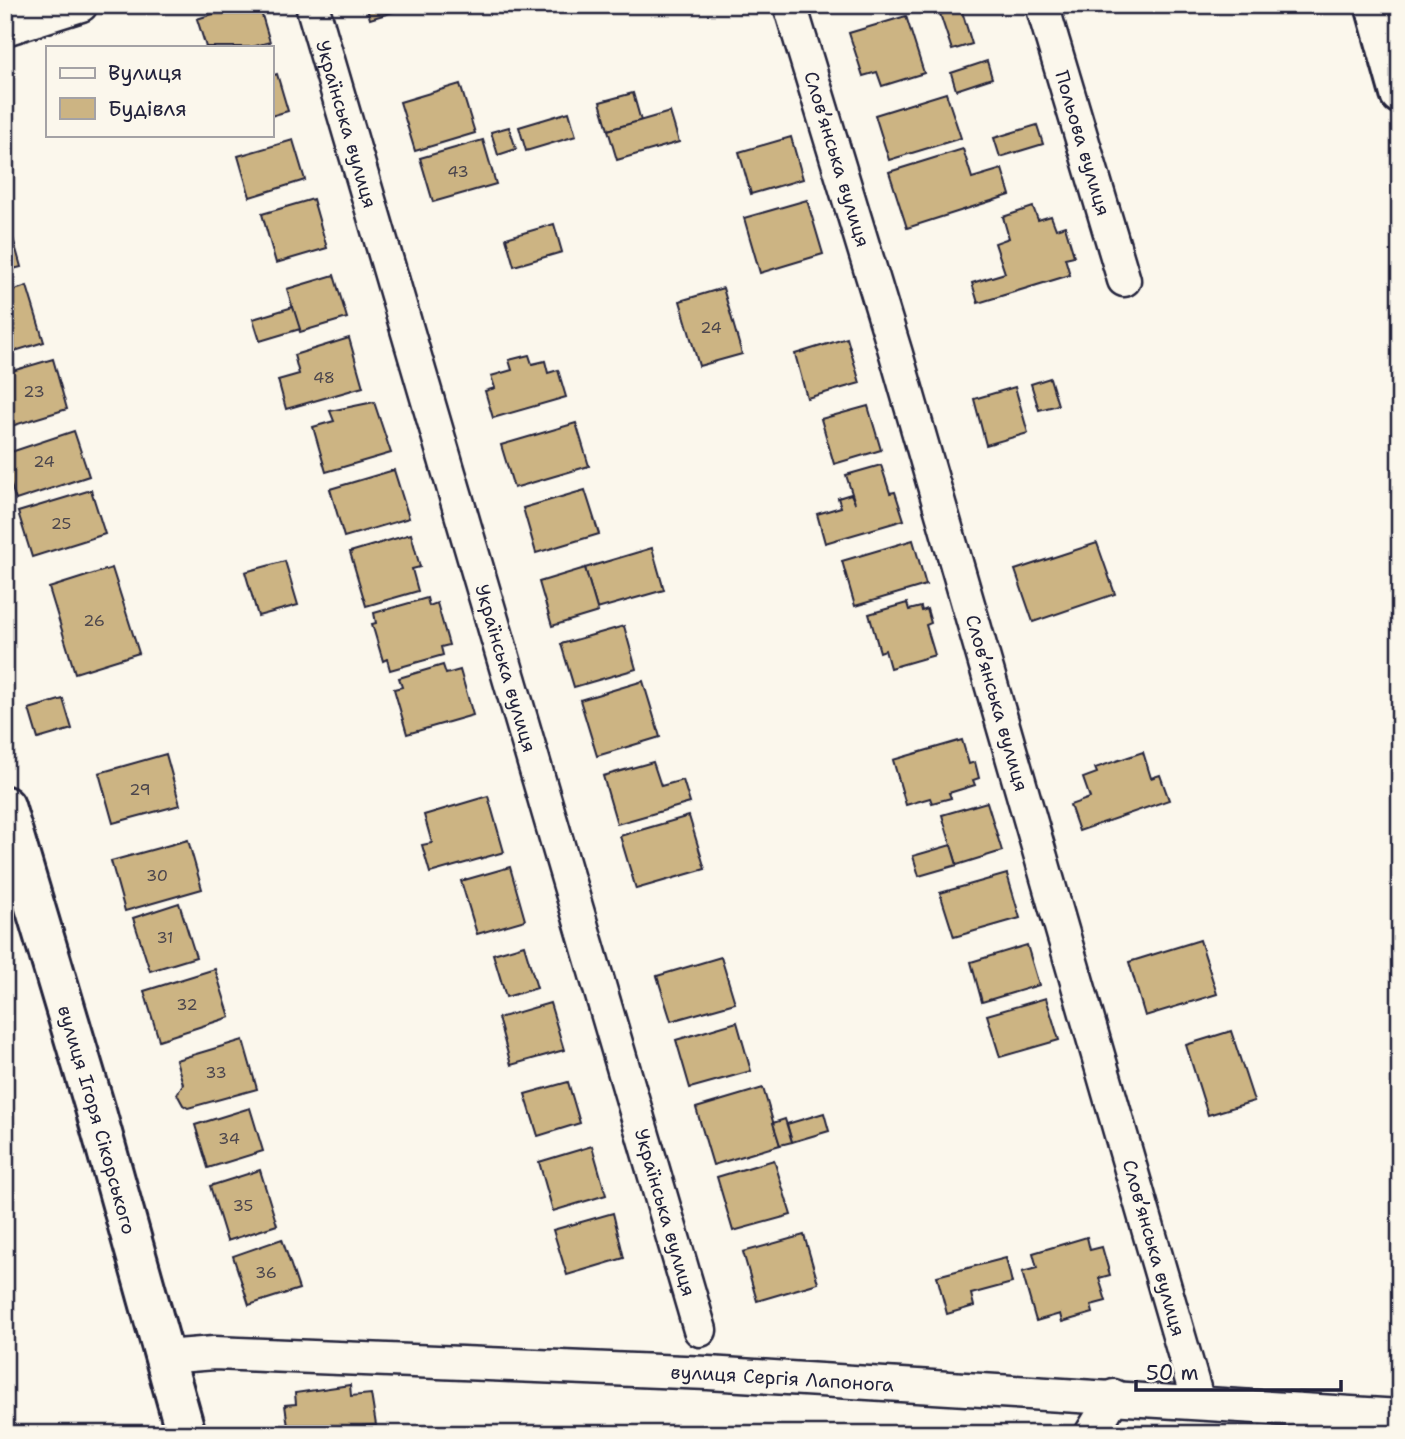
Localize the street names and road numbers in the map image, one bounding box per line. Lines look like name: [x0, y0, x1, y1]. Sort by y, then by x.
street label: Українська вулиця: [310, 37, 383, 211]
street label: Польова вулиця: [1050, 67, 1117, 219]
street label: Словʼянська вулиця: [798, 68, 876, 250]
street label: Українська вулиця: [470, 581, 543, 755]
street label: Словʼянська вулиця: [960, 612, 1034, 794]
street label: вулиця Ігоря Сікорського: [53, 1002, 142, 1237]
street label: Українська вулиця: [629, 1125, 702, 1299]
street label: Словʼянська вулиця: [1117, 1157, 1191, 1339]
street label: вулиця Сергія Лапонога: [670, 1359, 895, 1397]

